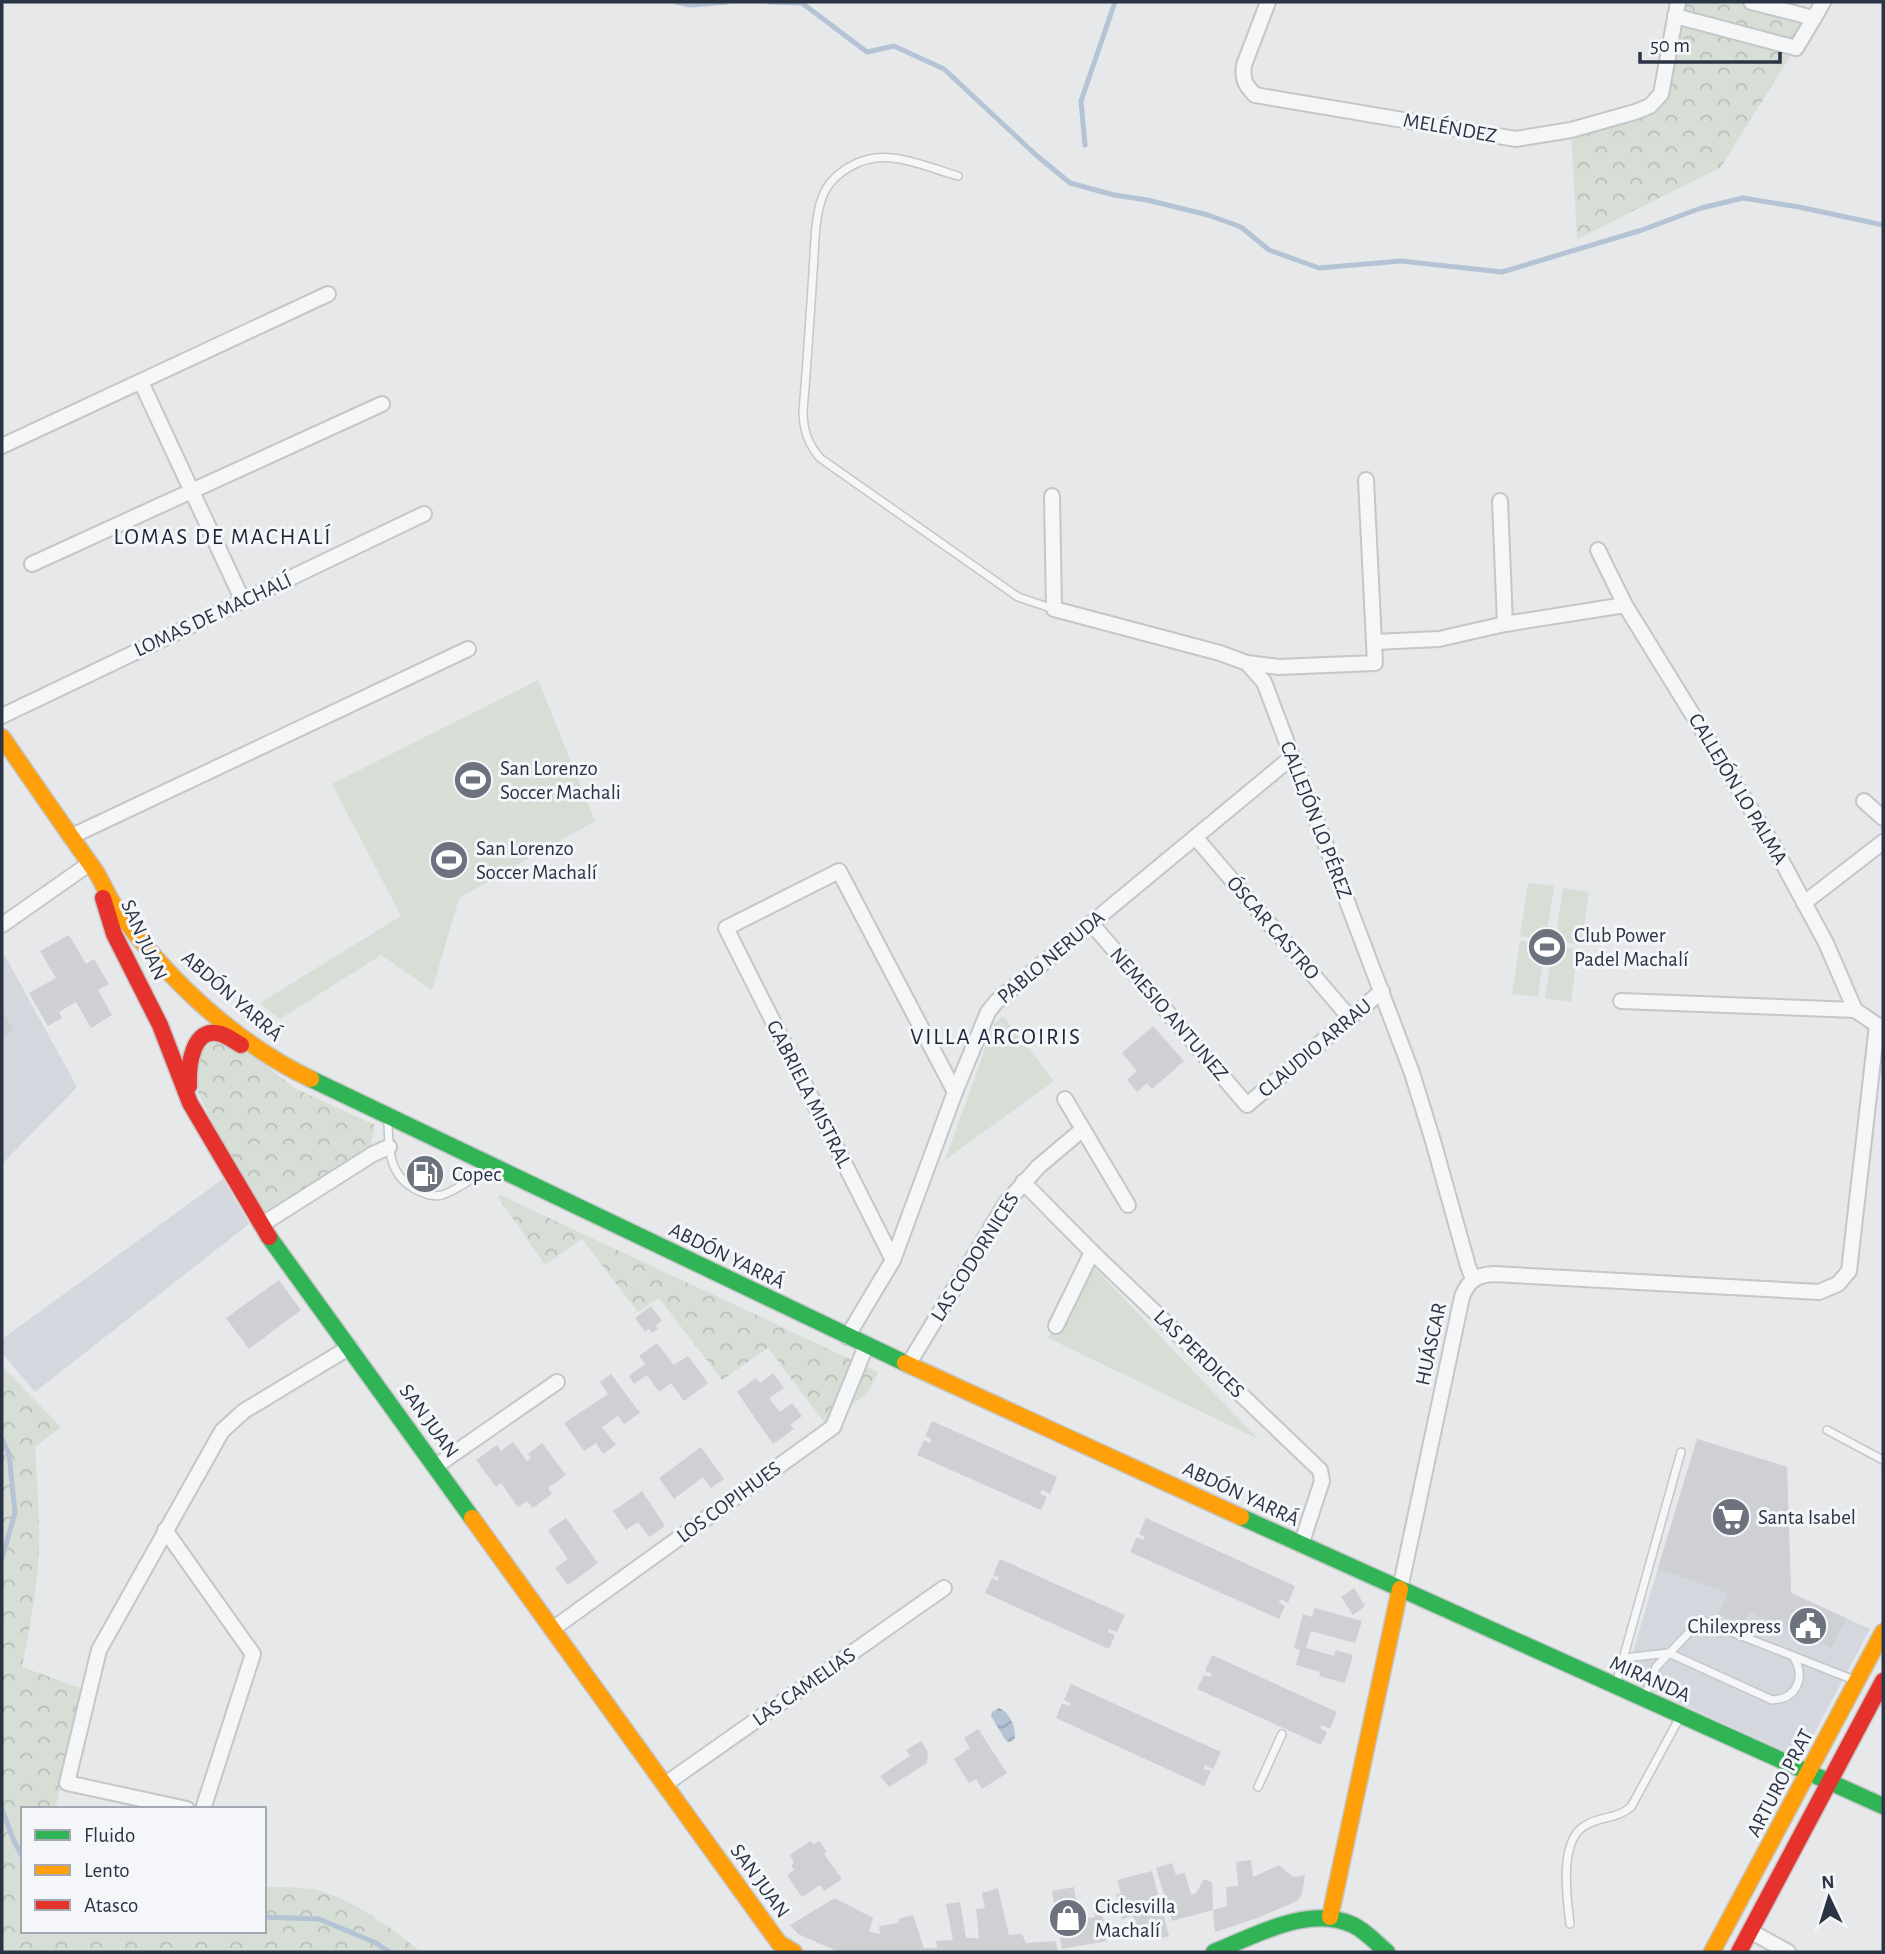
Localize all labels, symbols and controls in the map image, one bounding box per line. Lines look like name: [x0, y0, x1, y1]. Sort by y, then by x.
scale bar: [1640, 21, 1780, 65]
text: 50 m: [1650, 35, 1690, 56]
street label: MELÉNDEZ: [1402, 107, 1499, 147]
district label: LOMAS DE MACHALÍ: [113, 523, 333, 549]
street label: LOMAS DE MACHALÍ: [130, 567, 295, 661]
street label: CALLEJÓN LO PALMA: [1685, 709, 1793, 868]
street label: CALLEJÓN LO PÉREZ: [1276, 738, 1358, 902]
place label: San Lorenzo Soccer Machali: [500, 758, 621, 803]
sports icon: San Lorenzo Soccer Machali: [452, 759, 494, 801]
place label: San Lorenzo Soccer Machalí: [476, 838, 598, 883]
sports icon: San Lorenzo Soccer Machalí: [428, 839, 470, 881]
street label: ÓSCAR CASTRO: [1223, 871, 1325, 984]
street label: SAN JUAN: [117, 897, 171, 983]
street label: PABLO NERUDA: [994, 906, 1108, 1008]
place label: Club Power Padel Machalí: [1574, 925, 1689, 970]
sports icon: Club Power Padel Machalí: [1526, 926, 1568, 968]
street label: NEMESIO ANTUNEZ: [1106, 944, 1232, 1084]
street label: ABDÓN YARRÁ: [178, 945, 288, 1045]
street label: CLAUDIO ARRAU: [1254, 995, 1376, 1101]
street label: GABRIELA MISTRAL: [763, 1017, 855, 1171]
district label: VILLA ARCOIRIS: [910, 1026, 1082, 1049]
fuel station icon: Copec: [404, 1153, 446, 1195]
place label: Copec: [452, 1164, 501, 1185]
street label: LAS CODORNICES: [927, 1189, 1023, 1325]
street label: ABDÓN YARRÁ: [666, 1217, 789, 1293]
street label: HUÁSCAR: [1410, 1300, 1450, 1387]
street label: LAS PERDICES: [1150, 1306, 1248, 1402]
street label: SAN JUAN: [395, 1380, 463, 1462]
street label: ABDÓN YARRÁ: [1180, 1456, 1303, 1530]
street label: LOS COPIHUES: [673, 1457, 785, 1547]
supermarket icon: Santa Isabel: [1710, 1496, 1752, 1538]
place label: Santa Isabel: [1758, 1507, 1856, 1528]
public building icon: Chilexpress: [1787, 1605, 1829, 1647]
place label: Chilexpress: [1688, 1616, 1781, 1637]
street label: LAS CAMELIAS: [749, 1644, 859, 1730]
street label: MIRANDA: [1607, 1652, 1693, 1706]
street label: ARTURO PRAT: [1743, 1726, 1817, 1840]
legend: [21, 1807, 266, 1933]
text: Fluido: [84, 1825, 135, 1846]
street label: SAN JUAN: [726, 1840, 794, 1922]
text: Lento: [84, 1860, 130, 1881]
north arrow: [1794, 1863, 1864, 1933]
text: N: [1821, 1873, 1835, 1892]
text: Atasco: [84, 1895, 138, 1916]
place label: Ciclesvilla Machalí: [1095, 1896, 1176, 1941]
shop icon: Ciclesvilla Machalí: [1047, 1897, 1089, 1939]

